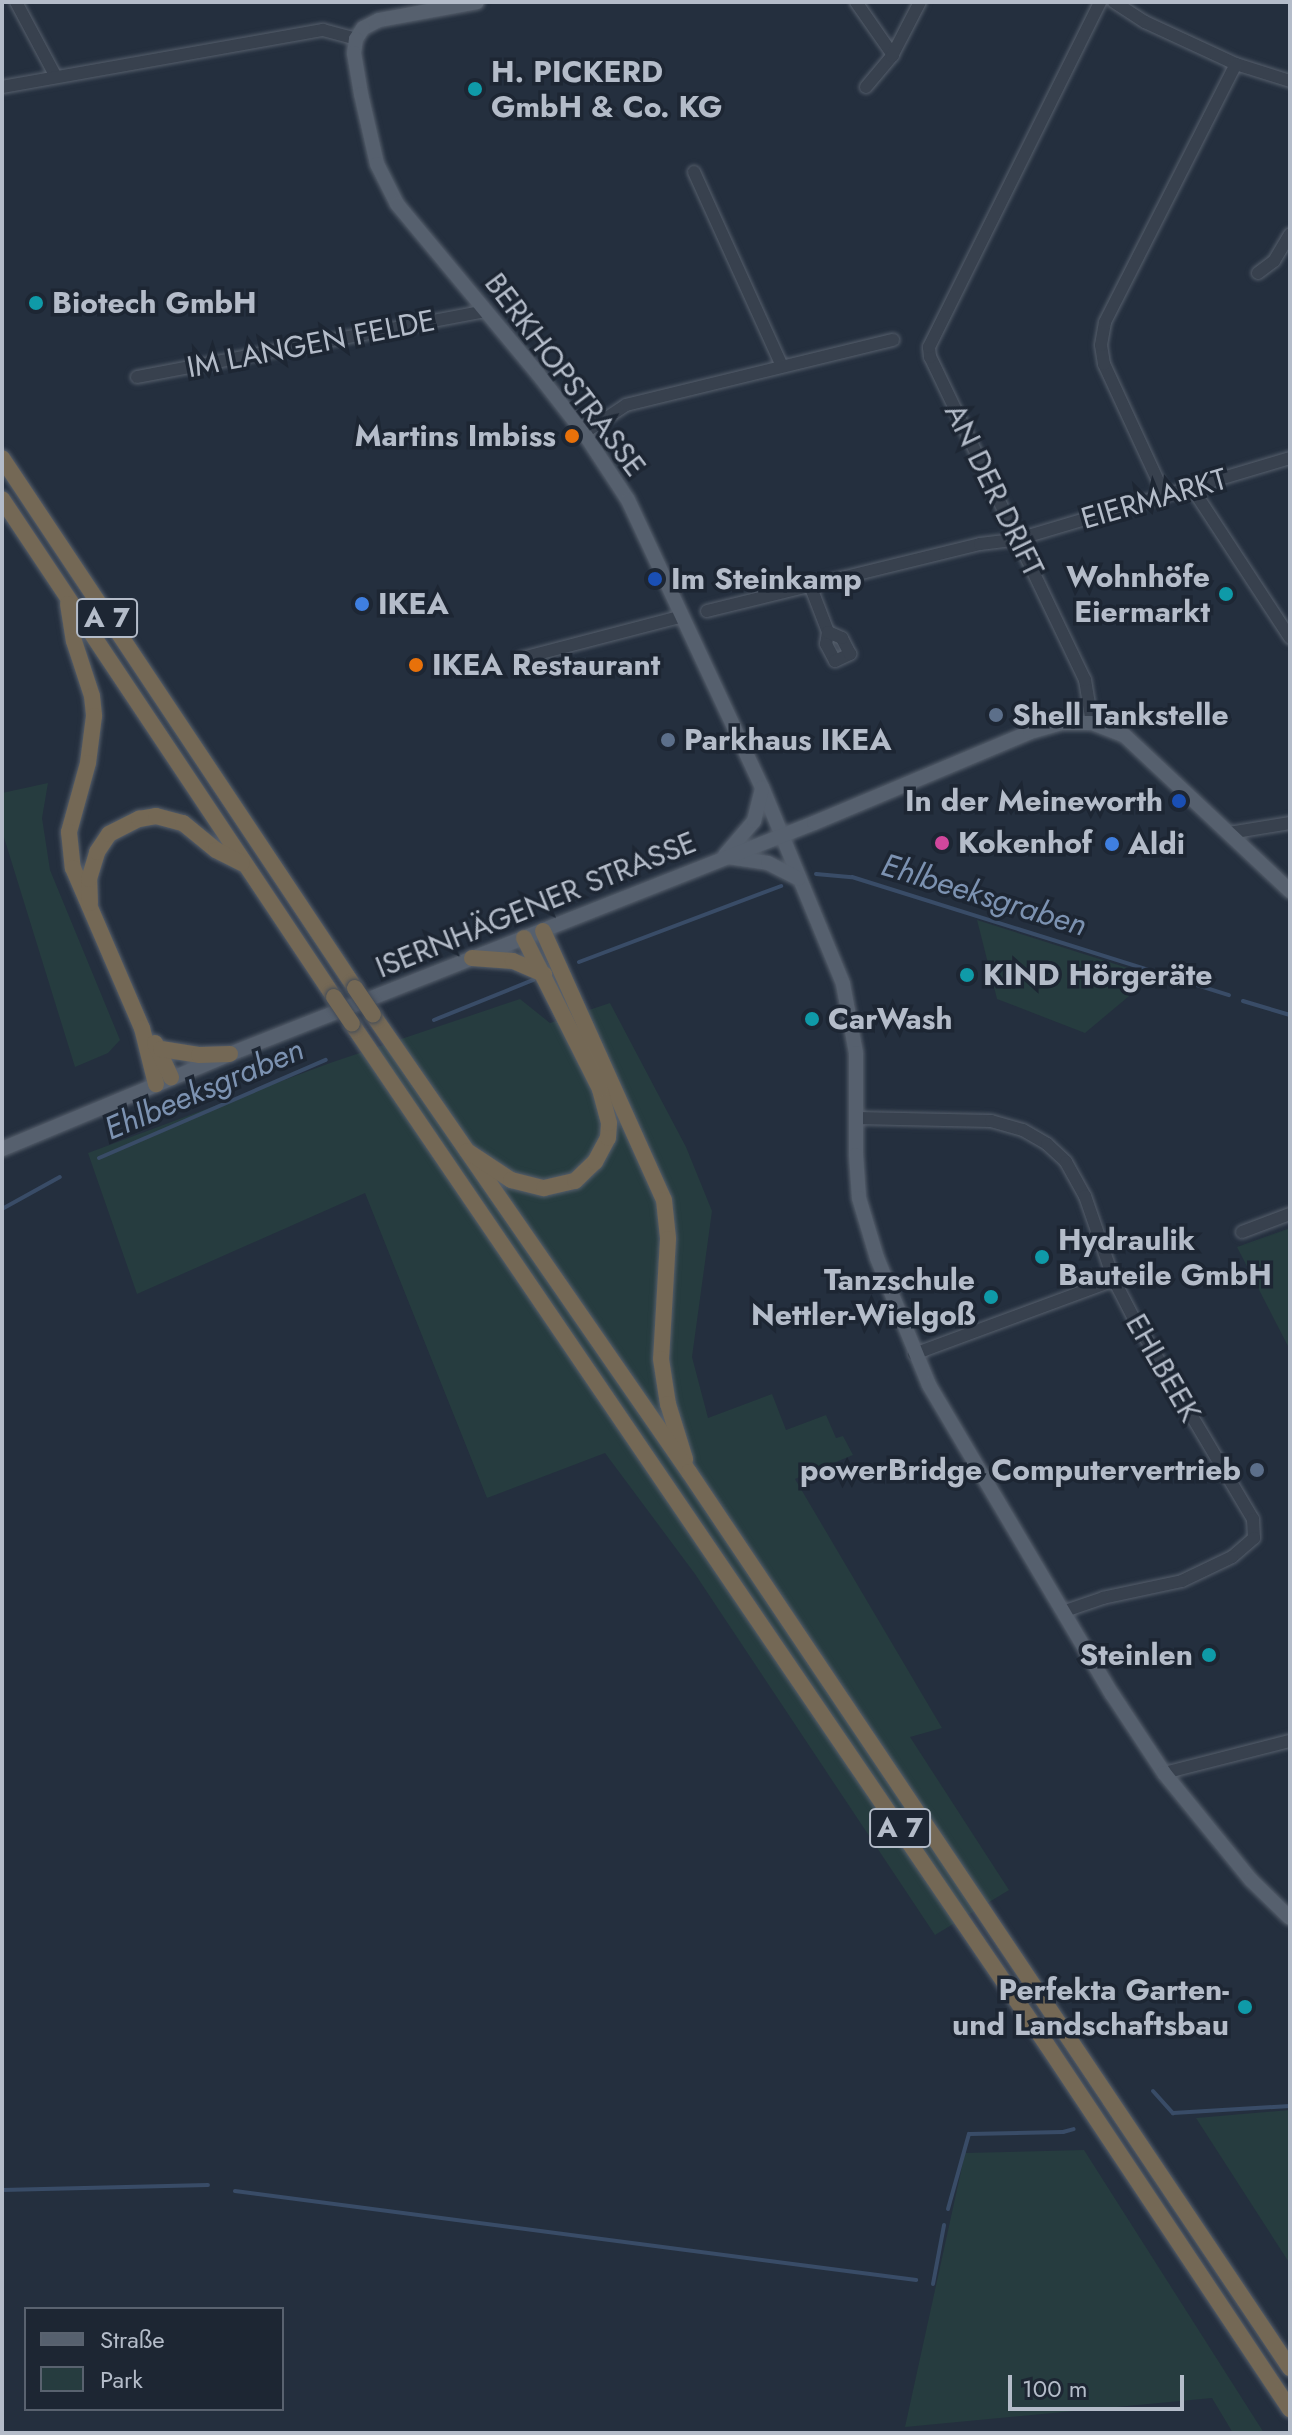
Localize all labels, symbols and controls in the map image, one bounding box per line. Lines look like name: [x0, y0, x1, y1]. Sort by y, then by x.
place label: H. PICKERD GmbH & Co. KG: [491, 54, 722, 124]
marker: H. PICKERD GmbH & Co. KG: [466, 80, 484, 98]
street label: BERKHOPSTRASSE: [477, 266, 653, 484]
place label: Biotech GmbH: [52, 285, 257, 321]
marker: Biotech GmbH: [27, 294, 45, 312]
street label: IM LANGEN FELDE: [184, 302, 438, 386]
street label: AN DER DRIFT: [937, 398, 1051, 582]
place label: Martins Imbiss: [355, 418, 556, 454]
marker: Martins Imbiss: [563, 427, 581, 445]
street label: EIERMARKT: [1077, 461, 1231, 537]
place label: Wohnhöfe Eiermarkt: [1066, 559, 1210, 630]
place label: Im Steinkamp: [671, 561, 862, 597]
marker: Im Steinkamp: [646, 570, 664, 588]
marker: Wohnhöfe Eiermarkt: [1217, 585, 1235, 603]
place label: IKEA: [378, 586, 449, 622]
road number: A 7: [75, 594, 139, 642]
marker: IKEA: [353, 595, 371, 613]
place label: IKEA Restaurant: [432, 647, 660, 683]
marker: IKEA Restaurant: [407, 656, 425, 674]
place label: Shell Tankstelle: [1012, 697, 1229, 733]
marker: Shell Tankstelle: [987, 706, 1005, 724]
place label: Parkhaus IKEA: [684, 722, 891, 758]
marker: Parkhaus IKEA: [659, 731, 677, 749]
place label: In der Meineworth: [905, 783, 1163, 819]
marker: In der Meineworth: [1170, 792, 1188, 810]
street label: ISERNHÄGENER STRASSE: [371, 824, 701, 986]
place label: Kokenhof: [958, 825, 1092, 861]
place label: Aldi: [1128, 826, 1185, 862]
marker: Kokenhof: [933, 834, 951, 852]
marker: Aldi: [1103, 835, 1121, 853]
water label: Ehlbeeksgraben: [877, 846, 1091, 944]
place label: KIND Hörgeräte: [983, 957, 1212, 993]
marker: KIND Hörgeräte: [958, 966, 976, 984]
place label: CarWash: [828, 1001, 952, 1037]
marker: CarWash: [803, 1010, 821, 1028]
water label: Ehlbeeksgraben: [99, 1030, 309, 1148]
place label: Hydraulik Bauteile GmbH: [1058, 1222, 1272, 1292]
marker: Hydraulik Bauteile GmbH: [1033, 1248, 1051, 1266]
place label: Tanzschule Nettler-Wielgoß: [751, 1262, 975, 1332]
marker: Tanzschule Nettler-Wielgoß: [982, 1288, 1000, 1306]
street label: EHLBEEK: [1118, 1308, 1208, 1428]
place label: powerBridge Computervertrieb: [800, 1452, 1241, 1488]
marker: powerBridge Computervertrieb: [1248, 1461, 1266, 1479]
place label: Steinlen: [1079, 1637, 1193, 1673]
marker: Steinlen: [1200, 1646, 1218, 1664]
road number: A 7: [868, 1804, 932, 1852]
place label: Perfekta Garten- und Landschaftsbau: [952, 1972, 1229, 2042]
marker: Perfekta Garten- und Landschaftsbau: [1236, 1998, 1254, 2016]
legend: [24, 2307, 284, 2411]
text: Straße: [100, 2322, 165, 2357]
scale bar: [1012, 2359, 1188, 2409]
text: Park: [100, 2362, 143, 2397]
text: 100 m: [1022, 2371, 1088, 2406]

